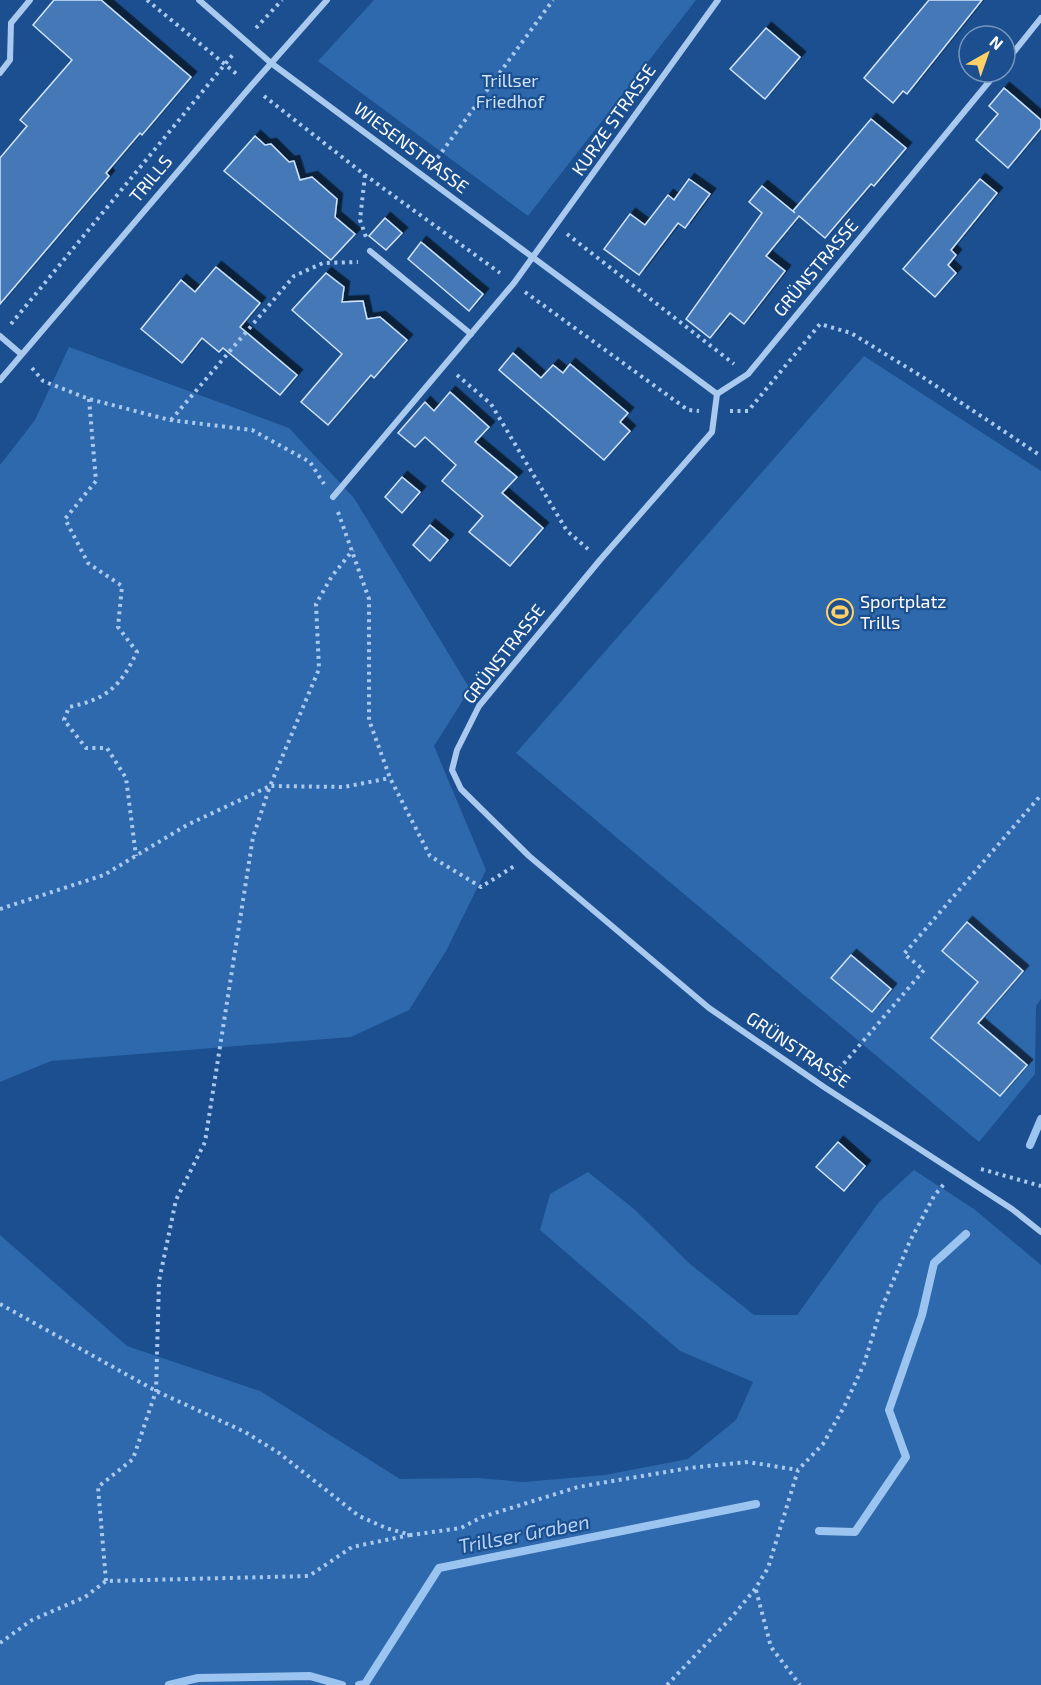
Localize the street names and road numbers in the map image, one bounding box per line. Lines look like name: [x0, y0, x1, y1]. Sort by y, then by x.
street label: KURZE STRASSE: [567, 59, 660, 179]
street label: WIESENSTRASSE: [350, 97, 473, 197]
street label: TRILLS: [124, 150, 176, 206]
street label: GRÜNSTRASSE: [768, 214, 862, 320]
street label: GRÜNSTRASSE: [458, 599, 549, 708]
street label: GRÜNSTRASSE: [743, 1006, 855, 1092]

